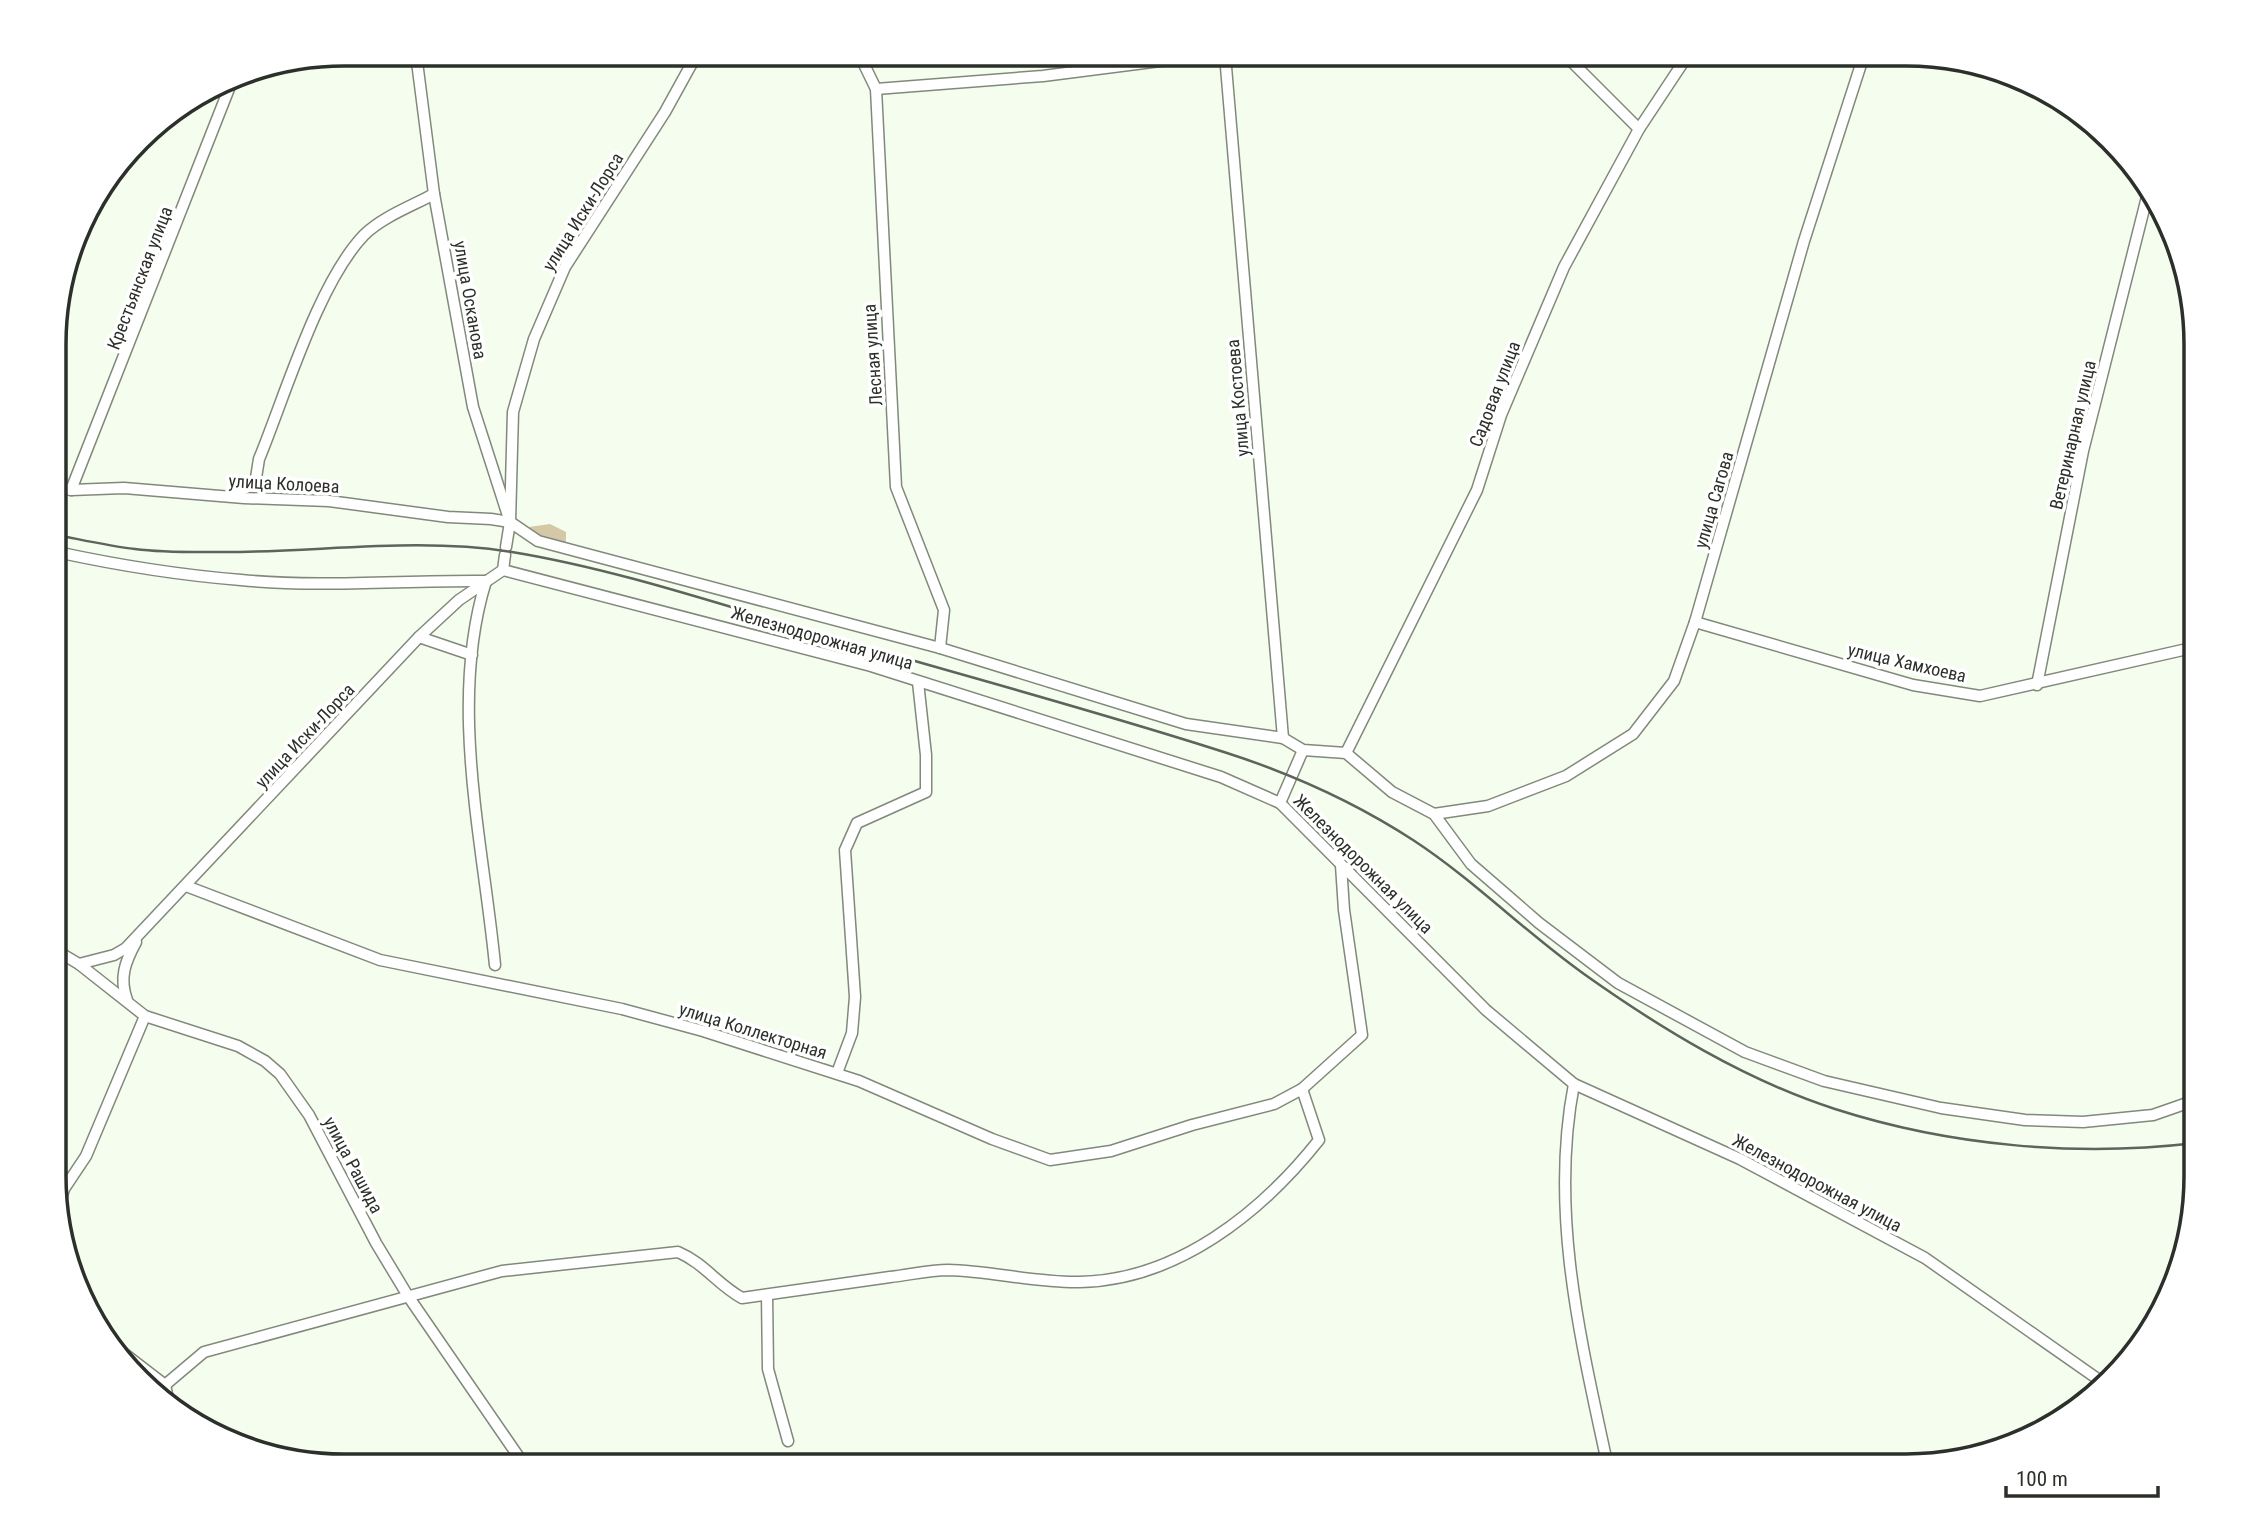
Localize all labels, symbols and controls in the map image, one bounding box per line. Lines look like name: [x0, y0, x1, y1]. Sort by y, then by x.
street label: улица Иски-Лорса: [538, 149, 627, 275]
street label: Крестьянская улица: [103, 203, 176, 352]
street label: улица Осканова: [450, 239, 491, 361]
street label: Лесная улица: [858, 303, 887, 407]
street label: Садовая улица: [1465, 338, 1524, 450]
street label: улица Костоева: [1222, 339, 1253, 457]
street label: Ветеринарная улица: [2045, 358, 2100, 511]
street label: улица Сагова: [1690, 449, 1737, 551]
street label: улица Колоева: [228, 470, 340, 497]
street label: Железнодорожная улица: [729, 601, 915, 674]
street label: улица Хамхоева: [1846, 639, 1968, 686]
street label: улица Иски-Лорса: [251, 679, 358, 792]
street label: Железнодорожная улица: [1289, 790, 1437, 938]
street label: улица Коллекторная: [677, 998, 830, 1063]
street label: улица Рашида: [319, 1113, 388, 1217]
street label: Железнодорожная улица: [1729, 1129, 1905, 1236]
scale bar: [2006, 1454, 2158, 1498]
text: 100 m: [2016, 1467, 2068, 1491]

